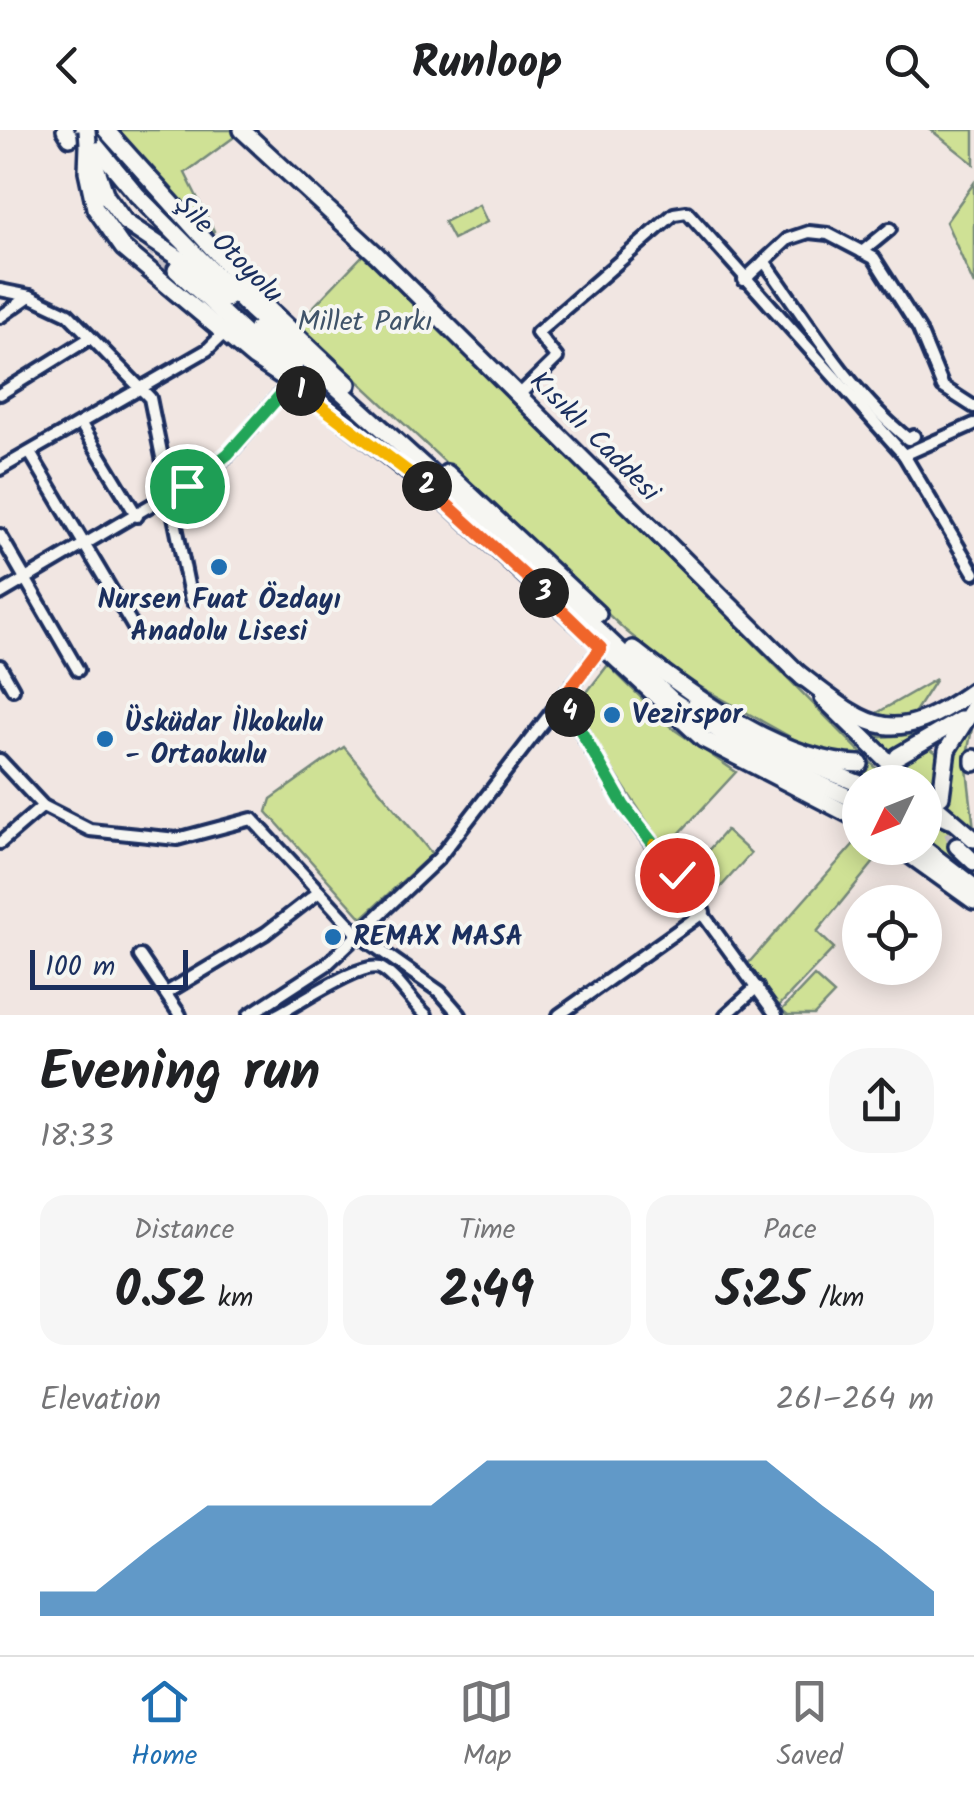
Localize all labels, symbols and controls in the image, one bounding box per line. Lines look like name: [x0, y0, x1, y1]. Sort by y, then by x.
text: Runloop: [411, 29, 563, 101]
icon: back: [40, 38, 95, 93]
icon: search: [879, 38, 934, 93]
street label: Şile Otoyolu: [163, 185, 293, 315]
park label: Millet Parkı: [297, 300, 433, 345]
street label: Kısıklı Caddesi: [518, 361, 671, 514]
pin: 1: [276, 366, 326, 416]
text: 1: [297, 368, 305, 413]
pin: [145, 444, 230, 529]
icon: arrive: [160, 459, 215, 514]
pin: 2: [402, 461, 452, 511]
text: 2: [419, 463, 435, 508]
marker: Nursen Fuat Özdayı Anadolu Lisesi: [208, 556, 230, 578]
pin: 3: [519, 568, 569, 618]
text: 3: [536, 570, 552, 615]
place label: Nursen Fuat Özdayı Anadolu Lisesi: [98, 578, 340, 655]
pin: 4: [545, 687, 595, 737]
text: 4: [562, 689, 578, 734]
place label: Vezirspor: [632, 693, 744, 738]
place label: Üsküdar İlkokulu - Ortaokulu: [125, 701, 323, 778]
marker: Vezirspor: [601, 704, 623, 726]
marker: Üsküdar İlkokulu - Ortaokulu: [94, 728, 116, 750]
north arrow: [842, 765, 942, 865]
map controls: [842, 765, 942, 985]
pin: [635, 833, 720, 918]
icon: check: [650, 848, 705, 903]
button: locate: [842, 885, 942, 985]
place label: REMAX MASA: [353, 915, 523, 960]
marker: REMAX MASA: [322, 926, 344, 948]
scale bar: [30, 945, 188, 990]
text: 100 m: [45, 945, 115, 990]
text: Evening run: [40, 1031, 320, 1118]
button: share: [829, 1048, 934, 1153]
text: 18:33: [40, 1112, 114, 1163]
text: Distance: [134, 1208, 234, 1253]
text: Time: [459, 1208, 515, 1253]
text: Pace: [763, 1208, 817, 1253]
text: 0.52: [115, 1253, 207, 1333]
text: 2:49: [440, 1253, 534, 1333]
text: 5:25: [716, 1253, 808, 1333]
text: km: [207, 1276, 253, 1321]
text: /km: [808, 1276, 864, 1321]
text: Elevation: [40, 1375, 161, 1426]
text: 261–264 m: [776, 1375, 934, 1426]
tab: Home: [131, 1674, 197, 1779]
tab: Map: [459, 1674, 514, 1779]
tab: Saved: [777, 1674, 843, 1779]

